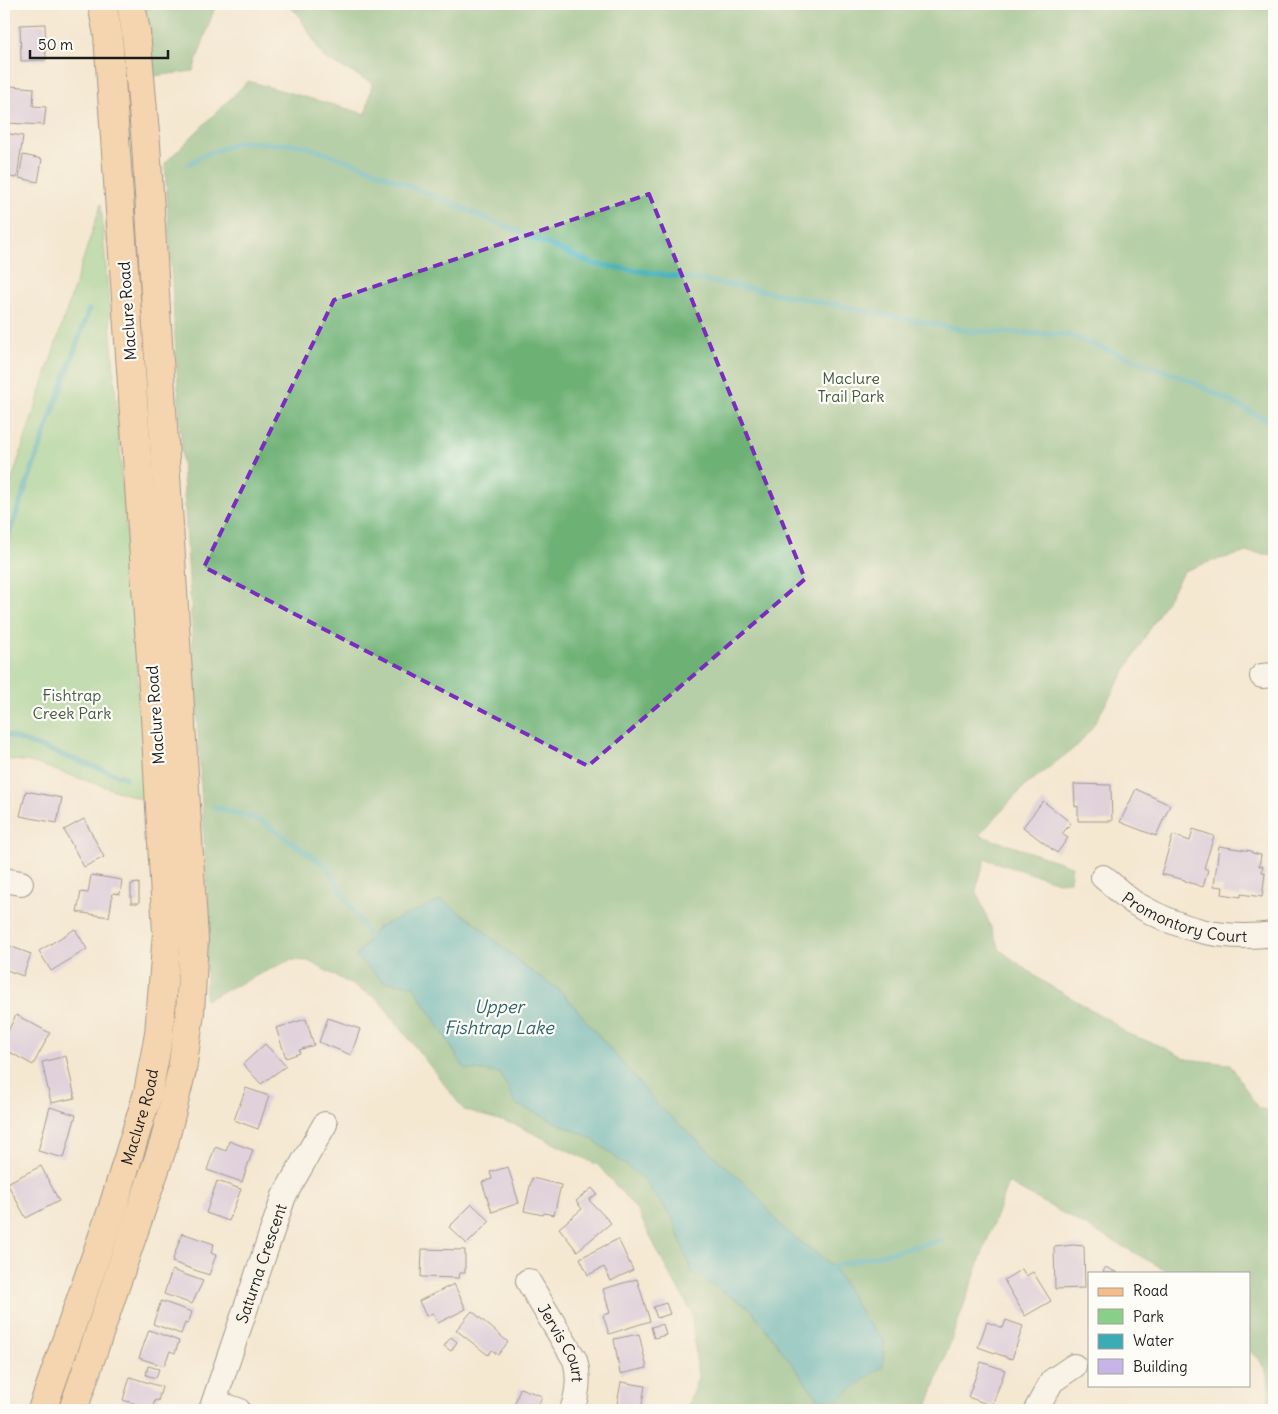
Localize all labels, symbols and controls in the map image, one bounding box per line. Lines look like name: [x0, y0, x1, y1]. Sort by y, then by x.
scale bar: [30, 28, 168, 60]
text: 50 m: [38, 35, 73, 54]
street label: Maclure Road: [114, 261, 140, 361]
park label: Maclure Trail Park: [818, 368, 884, 406]
street label: Maclure Road: [142, 665, 168, 765]
park label: Fishtrap Creek Park: [33, 685, 111, 723]
street label: Promontory Court: [1118, 888, 1248, 946]
water label: Upper Fishtrap Lake: [444, 995, 555, 1039]
street label: Maclure Road: [116, 1067, 162, 1167]
street label: Saturna Crescent: [231, 1200, 291, 1326]
legend: [1088, 1272, 1250, 1386]
text: Road: [1133, 1281, 1168, 1300]
street label: Jervis Court: [534, 1300, 588, 1383]
text: Park: [1133, 1307, 1164, 1326]
text: Water: [1133, 1331, 1174, 1350]
text: Building: [1133, 1357, 1188, 1376]

